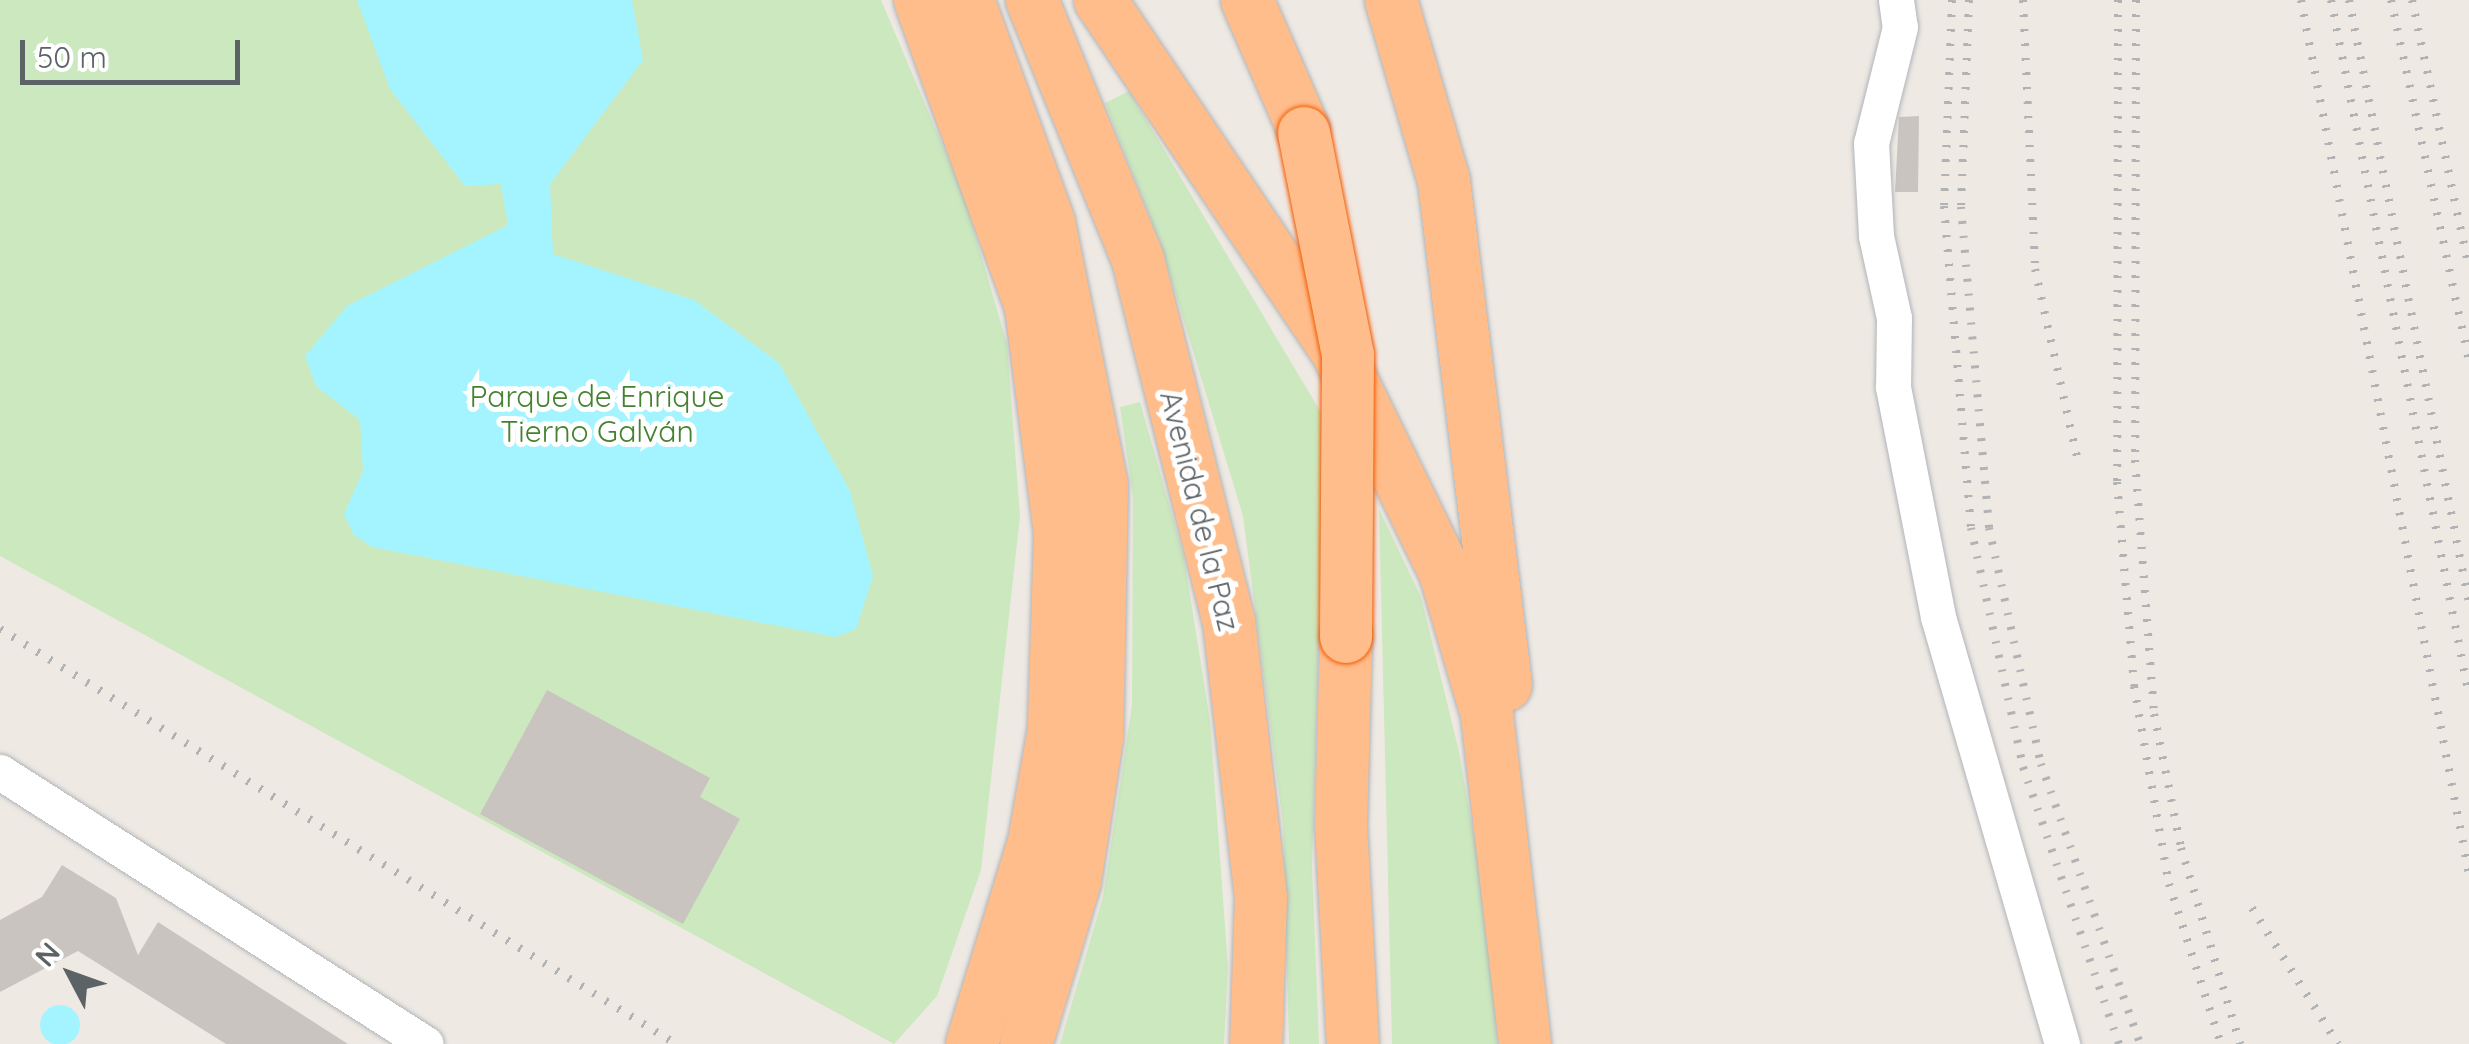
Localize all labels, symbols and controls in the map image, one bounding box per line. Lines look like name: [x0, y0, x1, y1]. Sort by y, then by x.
scale bar: [25, 20, 245, 82]
text: 50 m: [37, 38, 107, 76]
park label: Parque de Enrique Tierno Galván: [469, 378, 725, 448]
street label: Avenida de la Paz: [1153, 387, 1247, 635]
north arrow: [20, 924, 120, 1024]
text: N: [27, 935, 67, 973]

